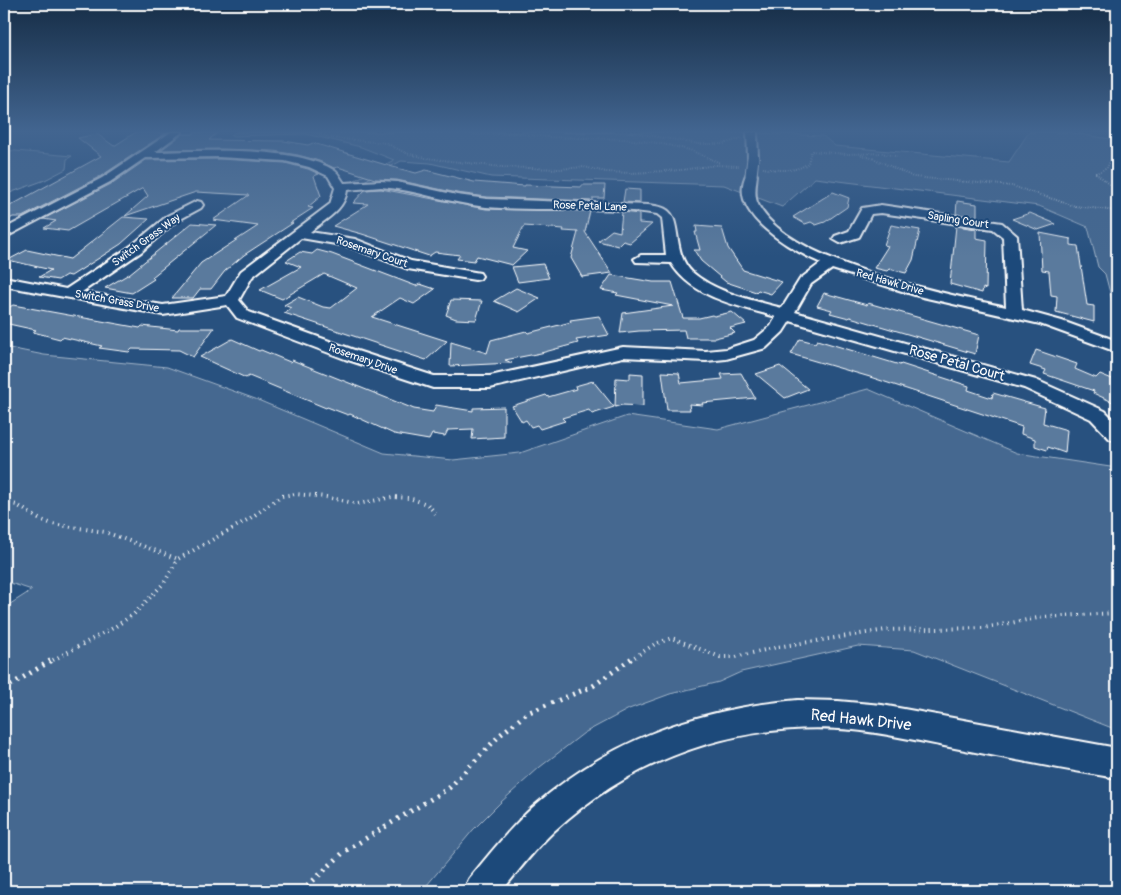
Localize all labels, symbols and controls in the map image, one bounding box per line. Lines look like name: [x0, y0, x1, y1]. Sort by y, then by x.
street label: Rose Petal Lane: [553, 198, 628, 214]
street label: Sapling Court: [926, 209, 990, 231]
street label: Switch Grass Way: [109, 211, 183, 269]
street label: Rosemary Court: [334, 234, 410, 271]
street label: Red Hawk Drive: [855, 266, 926, 298]
street label: Switch Grass Drive: [74, 287, 161, 315]
street label: Rosemary Drive: [327, 341, 400, 377]
street label: Rose Petal Court: [907, 341, 1007, 385]
street label: Red Hawk Drive: [810, 705, 912, 735]

